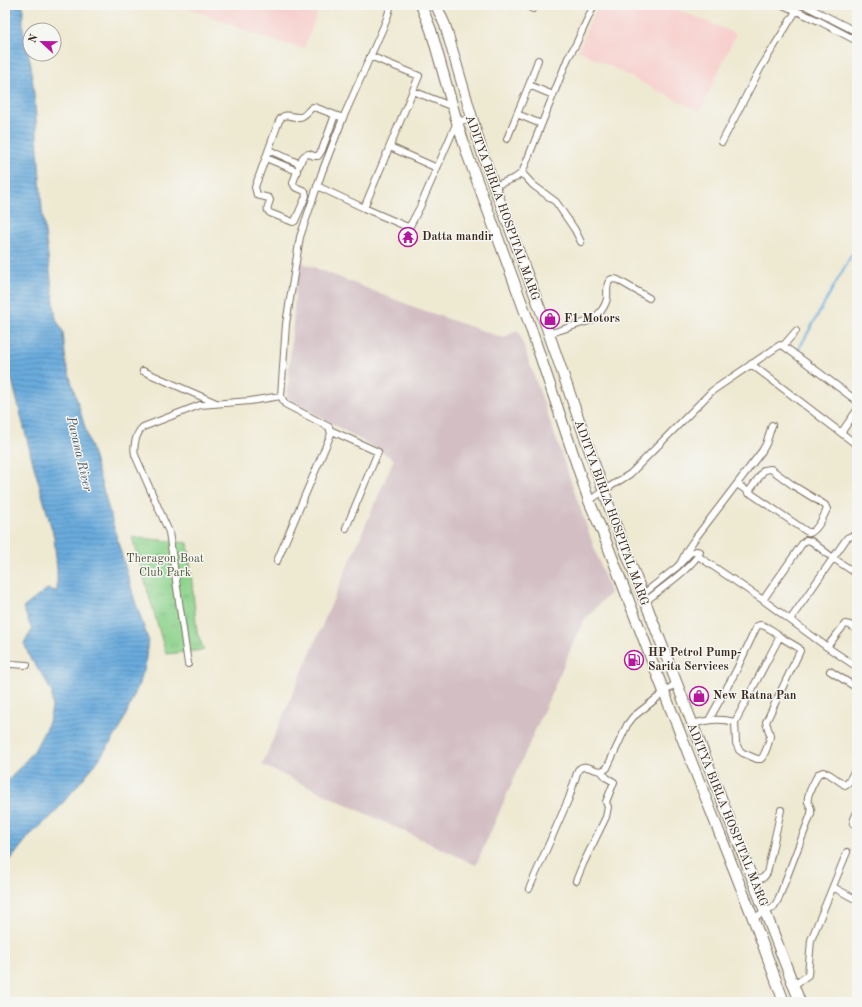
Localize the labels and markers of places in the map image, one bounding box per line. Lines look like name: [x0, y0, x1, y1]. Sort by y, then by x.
temple icon: Datta mandir: [397, 226, 419, 248]
place label: Datta mandir: [422, 231, 493, 243]
shop icon: F1 Motors: [539, 308, 561, 330]
place label: F1 Motors: [564, 313, 620, 325]
place label: HP Petrol Pump- Sarita Services: [648, 647, 741, 673]
fuel station icon: HP Petrol Pump- Sarita Services: [623, 649, 645, 671]
shop icon: New Ratna Pan: [688, 685, 710, 707]
place label: New Ratna Pan: [713, 690, 797, 702]

